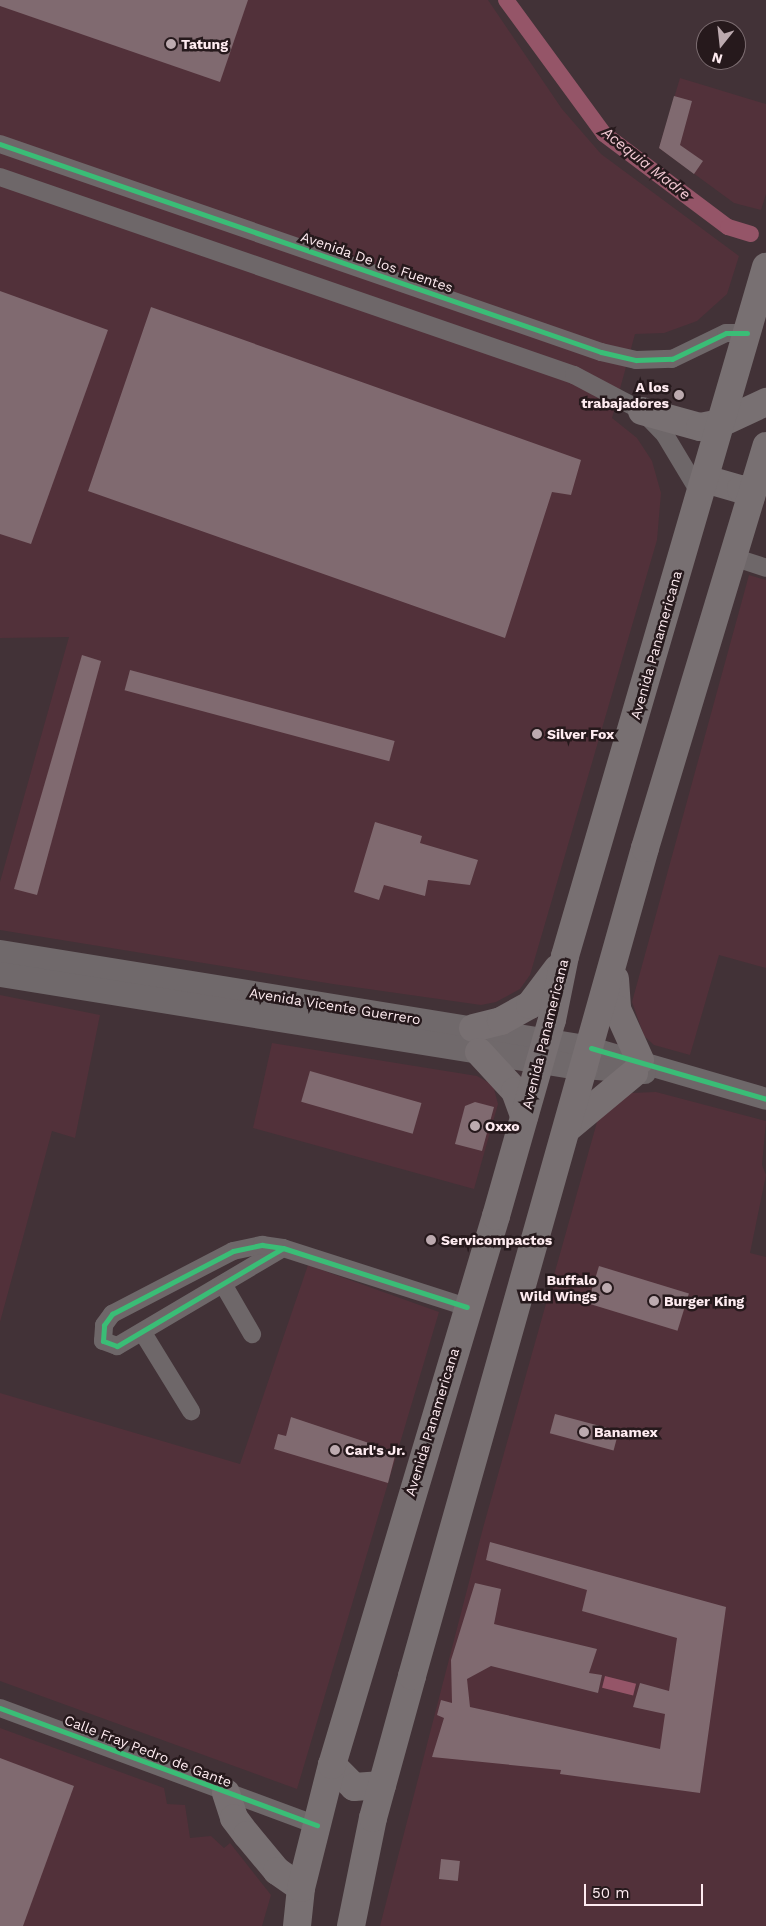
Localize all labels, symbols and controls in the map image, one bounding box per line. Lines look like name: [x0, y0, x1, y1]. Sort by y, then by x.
north arrow: [696, 20, 746, 70]
place label: Tatung: [181, 36, 228, 52]
marker: Tatung: [165, 38, 177, 50]
text: N: [710, 49, 724, 68]
water label: Acequia Madre: [598, 124, 694, 204]
street label: Avenida De los Fuentes: [298, 228, 456, 296]
place label: A los trabajadores: [581, 379, 669, 412]
marker: A los trabajadores: [673, 389, 685, 401]
street label: Avenida Panamericana: [627, 569, 685, 721]
place label: Silver Fox: [547, 726, 614, 742]
marker: Silver Fox: [531, 728, 543, 740]
street label: Avenida Panamericana: [518, 957, 572, 1111]
street label: Avenida Vicente Guerrero: [248, 984, 422, 1028]
place label: Oxxo: [485, 1118, 520, 1134]
marker: Oxxo: [469, 1120, 481, 1132]
place label: Servicompactos: [441, 1232, 552, 1248]
marker: Servicompactos: [425, 1234, 437, 1246]
place label: Buffalo Wild Wings: [520, 1272, 597, 1304]
marker: Buffalo Wild Wings: [601, 1282, 613, 1294]
place label: Burger King: [664, 1293, 744, 1309]
marker: Burger King: [648, 1295, 660, 1307]
street label: Avenida Panamericana: [401, 1346, 463, 1498]
place label: Banamex: [594, 1424, 658, 1440]
marker: Banamex: [578, 1426, 590, 1438]
place label: Carl's Jr.: [345, 1442, 405, 1458]
marker: Carl's Jr.: [329, 1444, 341, 1456]
street label: Calle Fray Pedro de Gante: [62, 1711, 234, 1791]
scale bar: [586, 1874, 705, 1906]
text: 50 m: [592, 1884, 629, 1902]

